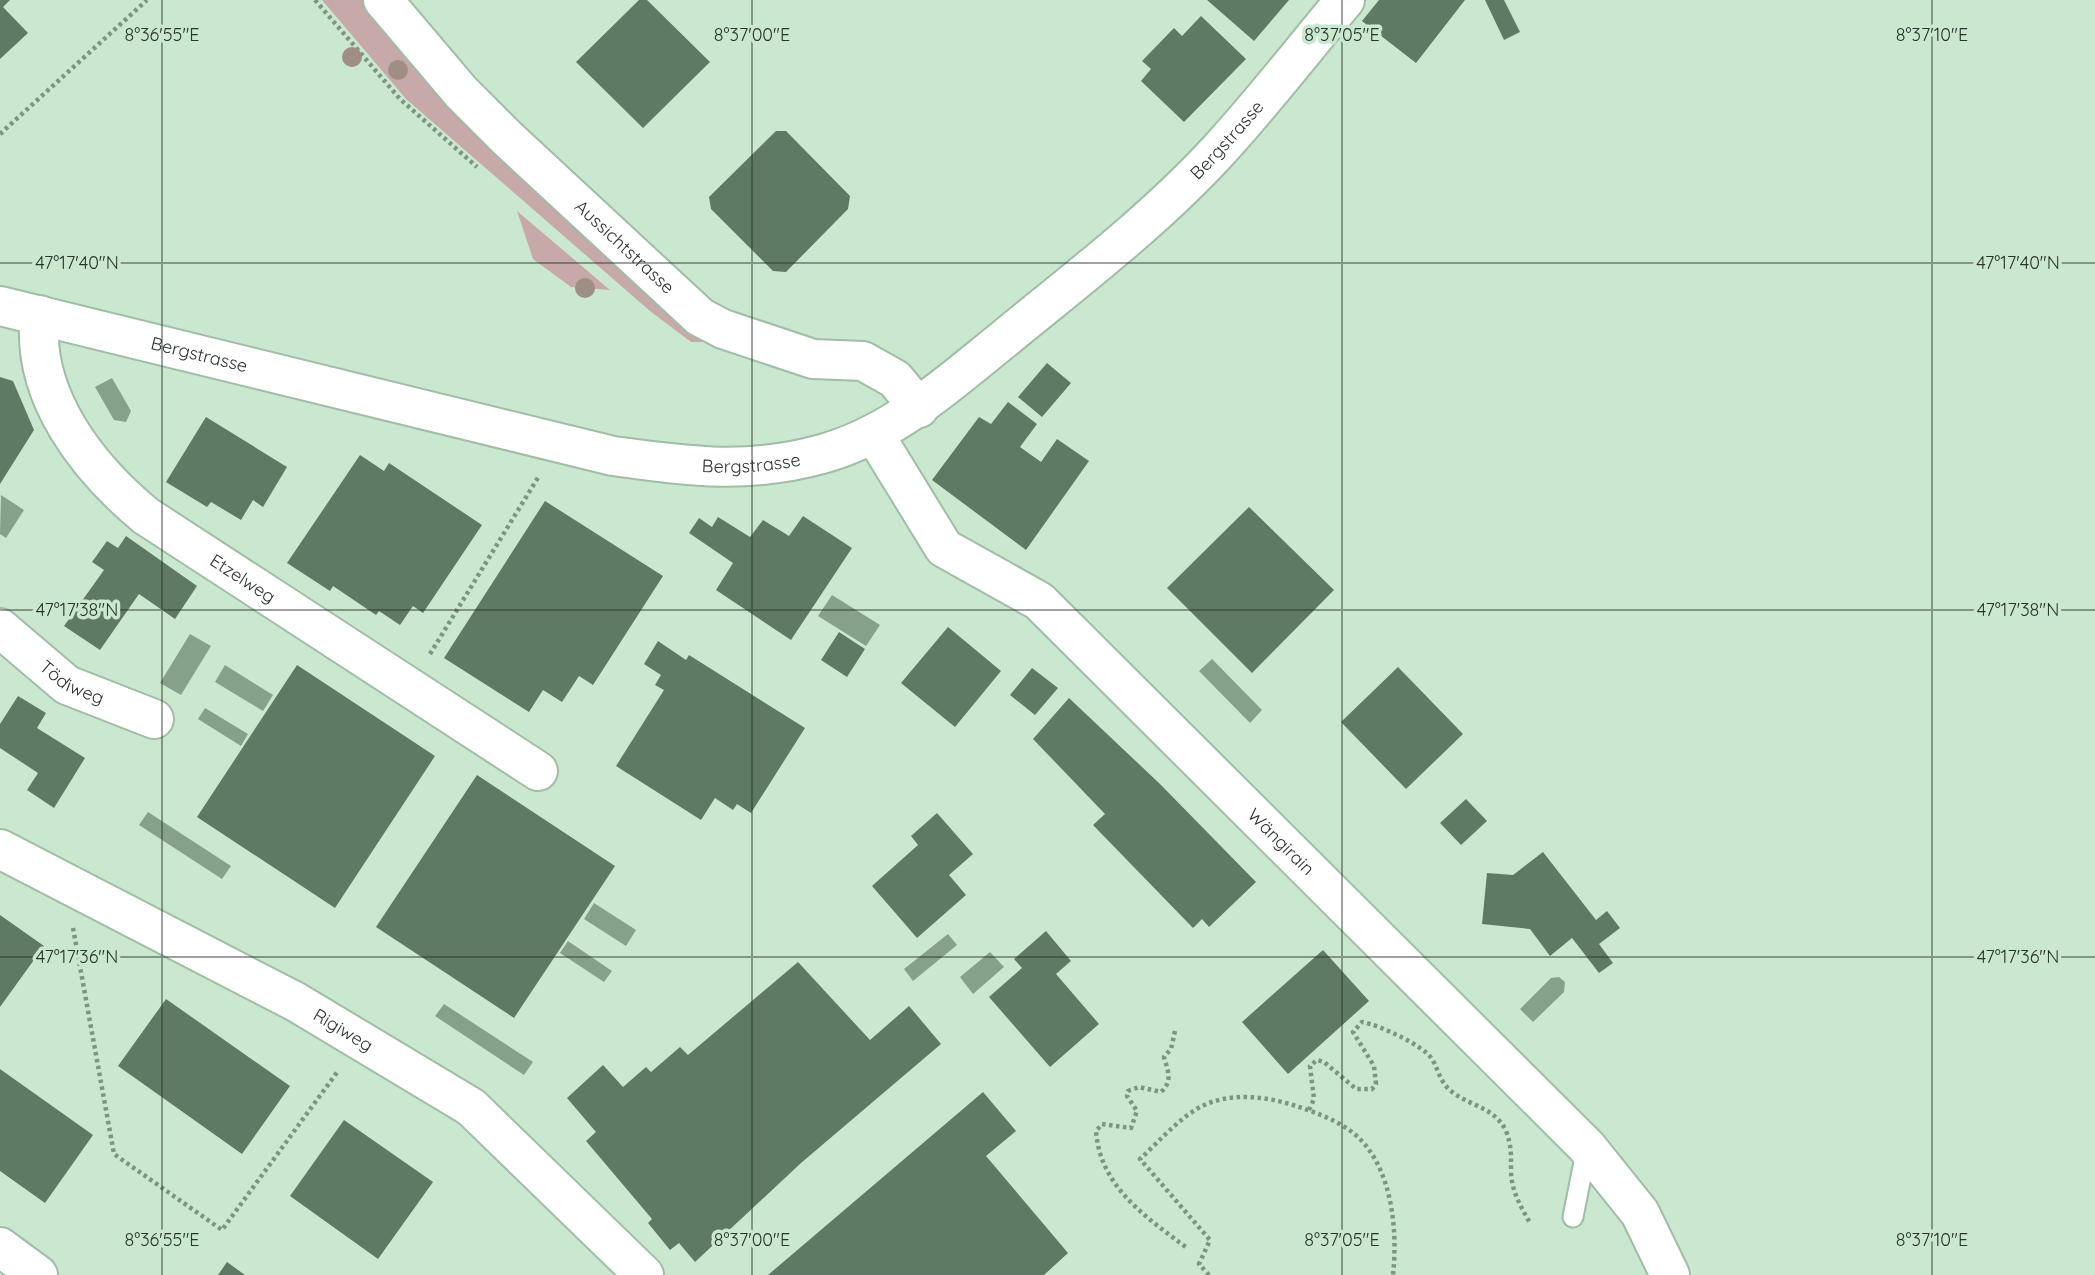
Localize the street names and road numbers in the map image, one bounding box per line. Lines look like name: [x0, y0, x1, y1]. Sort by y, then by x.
street label: Bergstrasse: [1185, 95, 1268, 184]
street label: Aussichtstrasse: [570, 195, 680, 299]
street label: Bergstrasse: [148, 331, 250, 377]
street label: Bergstrasse: [701, 448, 802, 478]
street label: Etzelweg: [206, 549, 280, 608]
street label: Tödiweg: [35, 655, 107, 709]
street label: Wängirain: [1243, 803, 1320, 880]
street label: Rigiweg: [309, 1003, 377, 1057]

